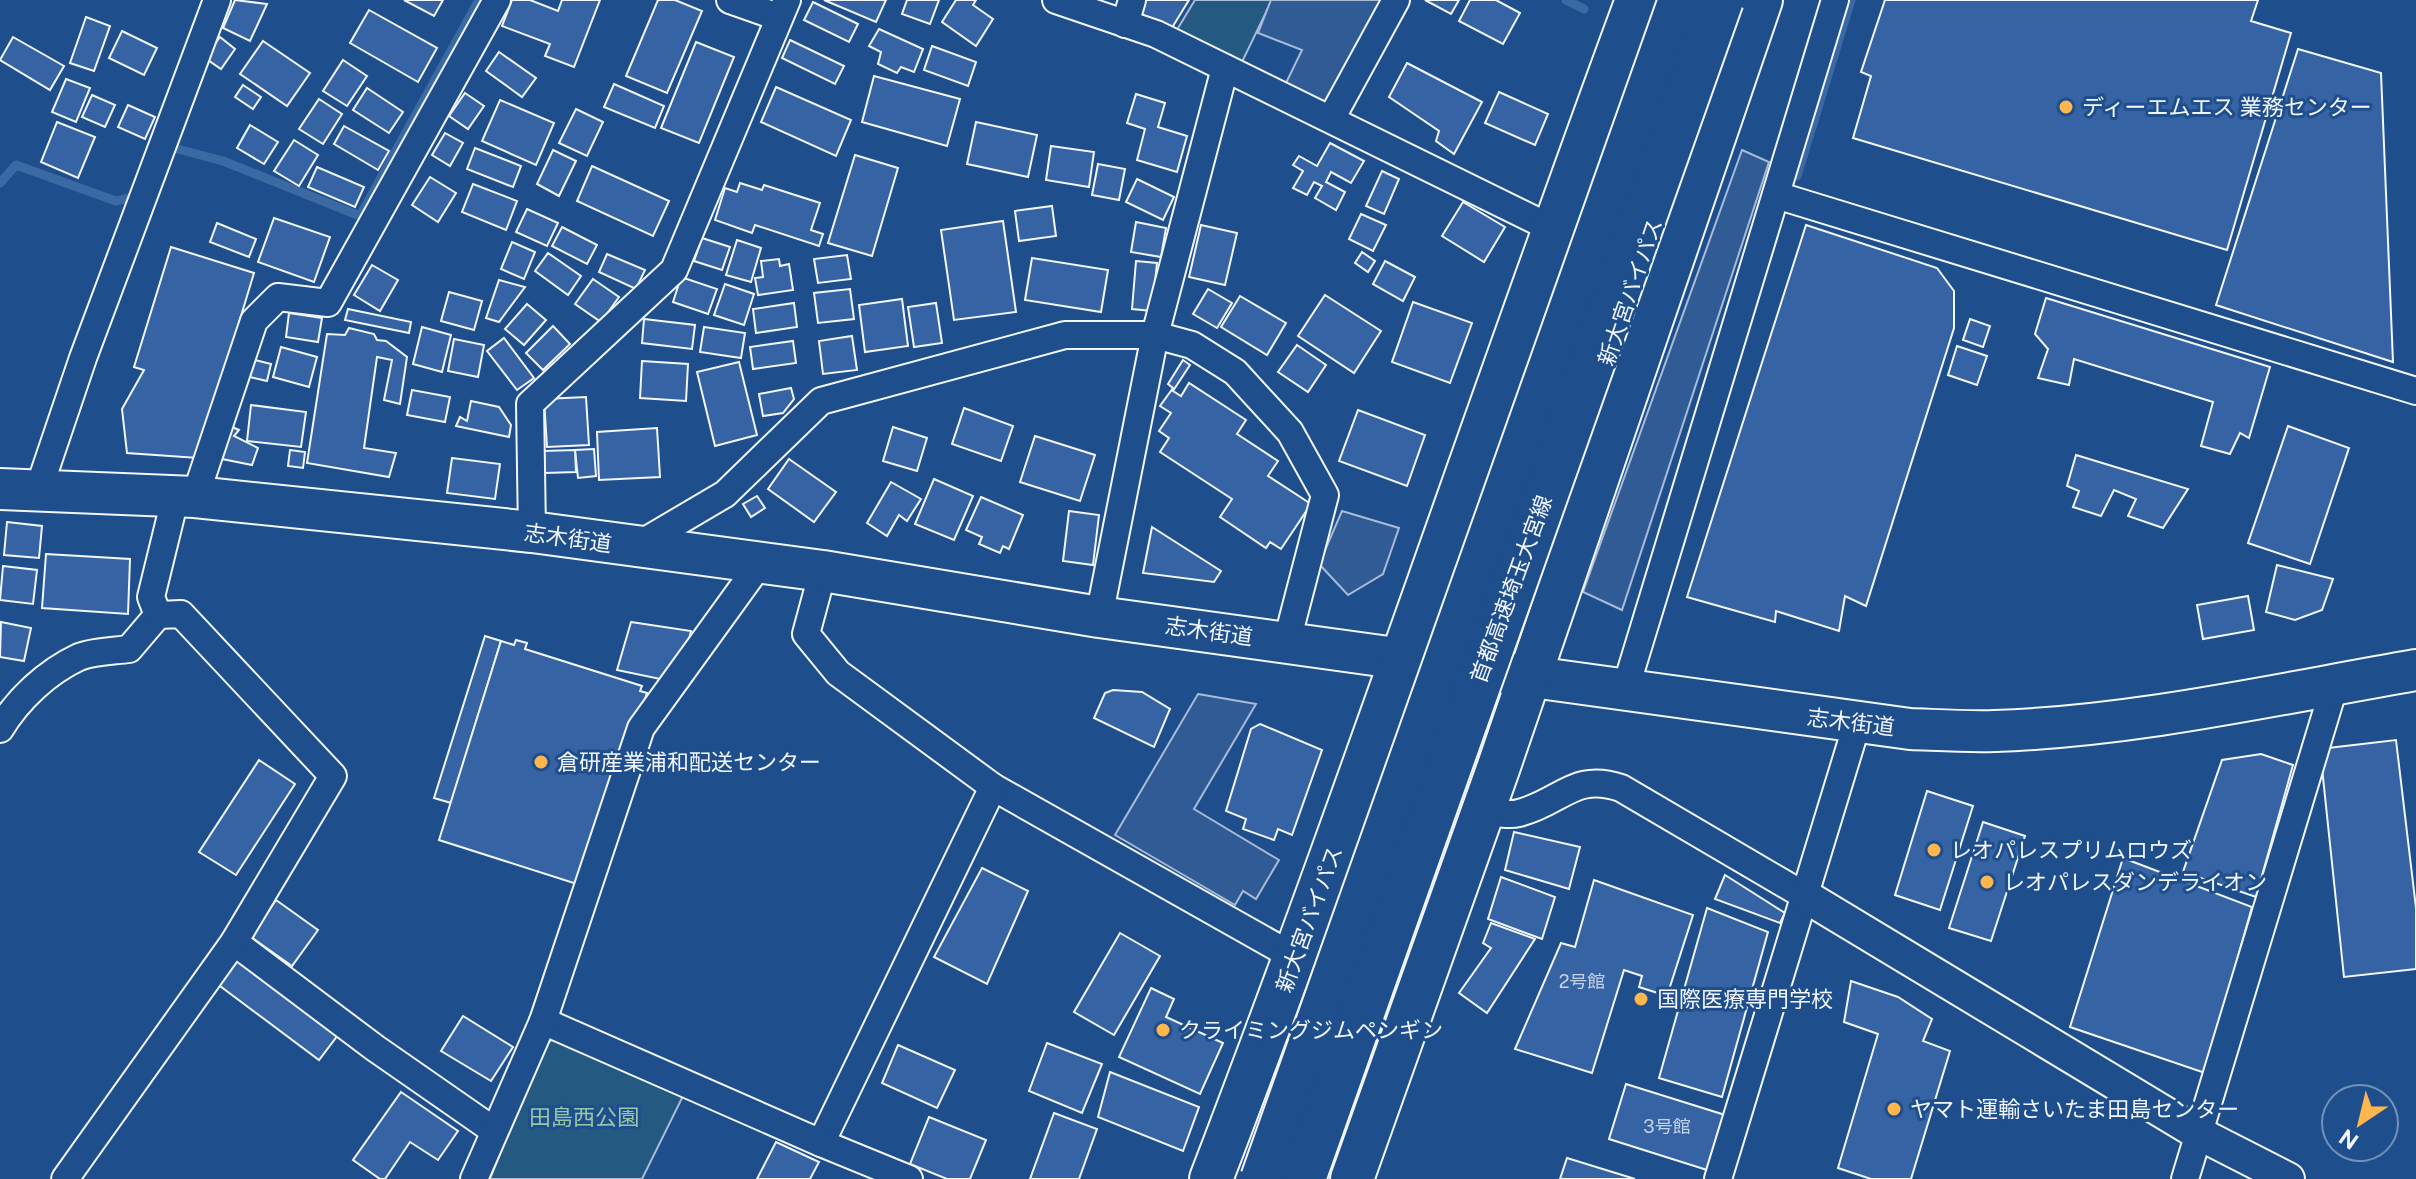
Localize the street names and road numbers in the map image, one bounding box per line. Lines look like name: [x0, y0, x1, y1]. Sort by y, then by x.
street label: 新大宮バイパス: [1593, 215, 1667, 369]
street label: 首都高速埼玉大宮線: [1465, 492, 1557, 686]
street label: 志木街道: [523, 519, 613, 557]
street label: 志木街道: [1164, 612, 1254, 650]
street label: 志木街道: [1806, 704, 1896, 740]
street label: 新大宮バイパス: [1271, 842, 1347, 996]

